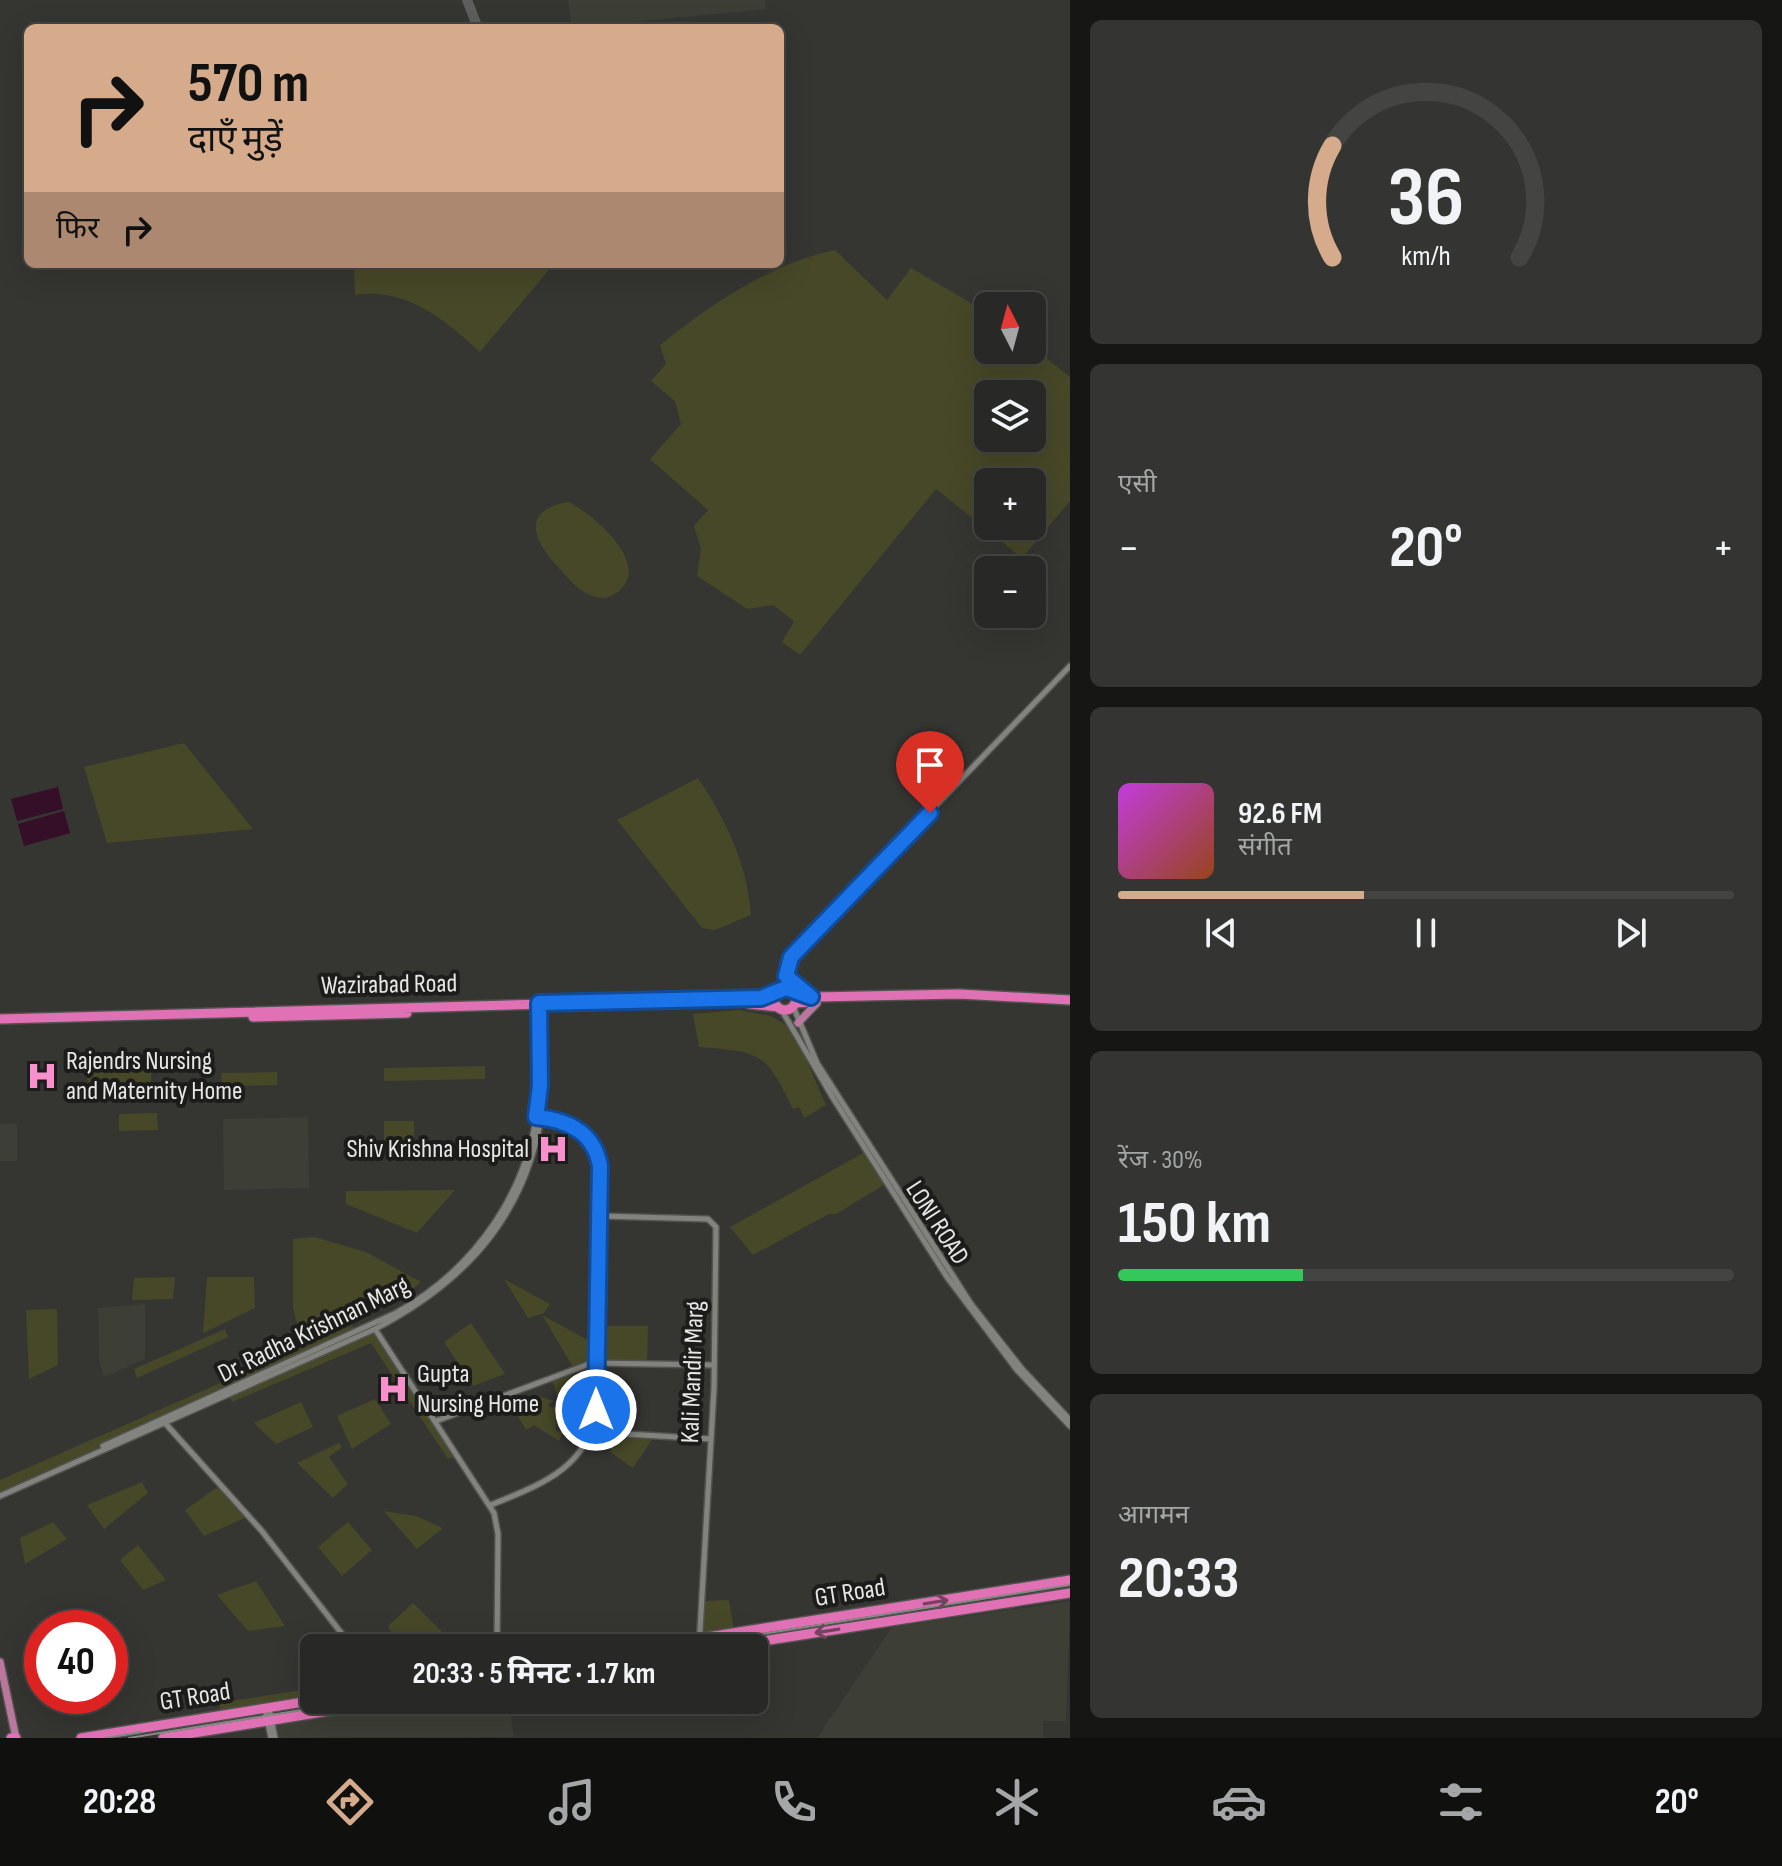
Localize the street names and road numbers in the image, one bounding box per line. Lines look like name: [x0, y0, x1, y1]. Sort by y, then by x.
street label: Wazirabad Road: [320, 968, 458, 1002]
street label: LONI ROAD: [899, 1176, 975, 1270]
street label: Dr. Radha Krishnan Marg: [213, 1270, 415, 1390]
street label: Kali Mandir Marg: [675, 1300, 711, 1444]
street label: GT Road: [813, 1572, 887, 1614]
street label: GT Road: [158, 1676, 232, 1718]

